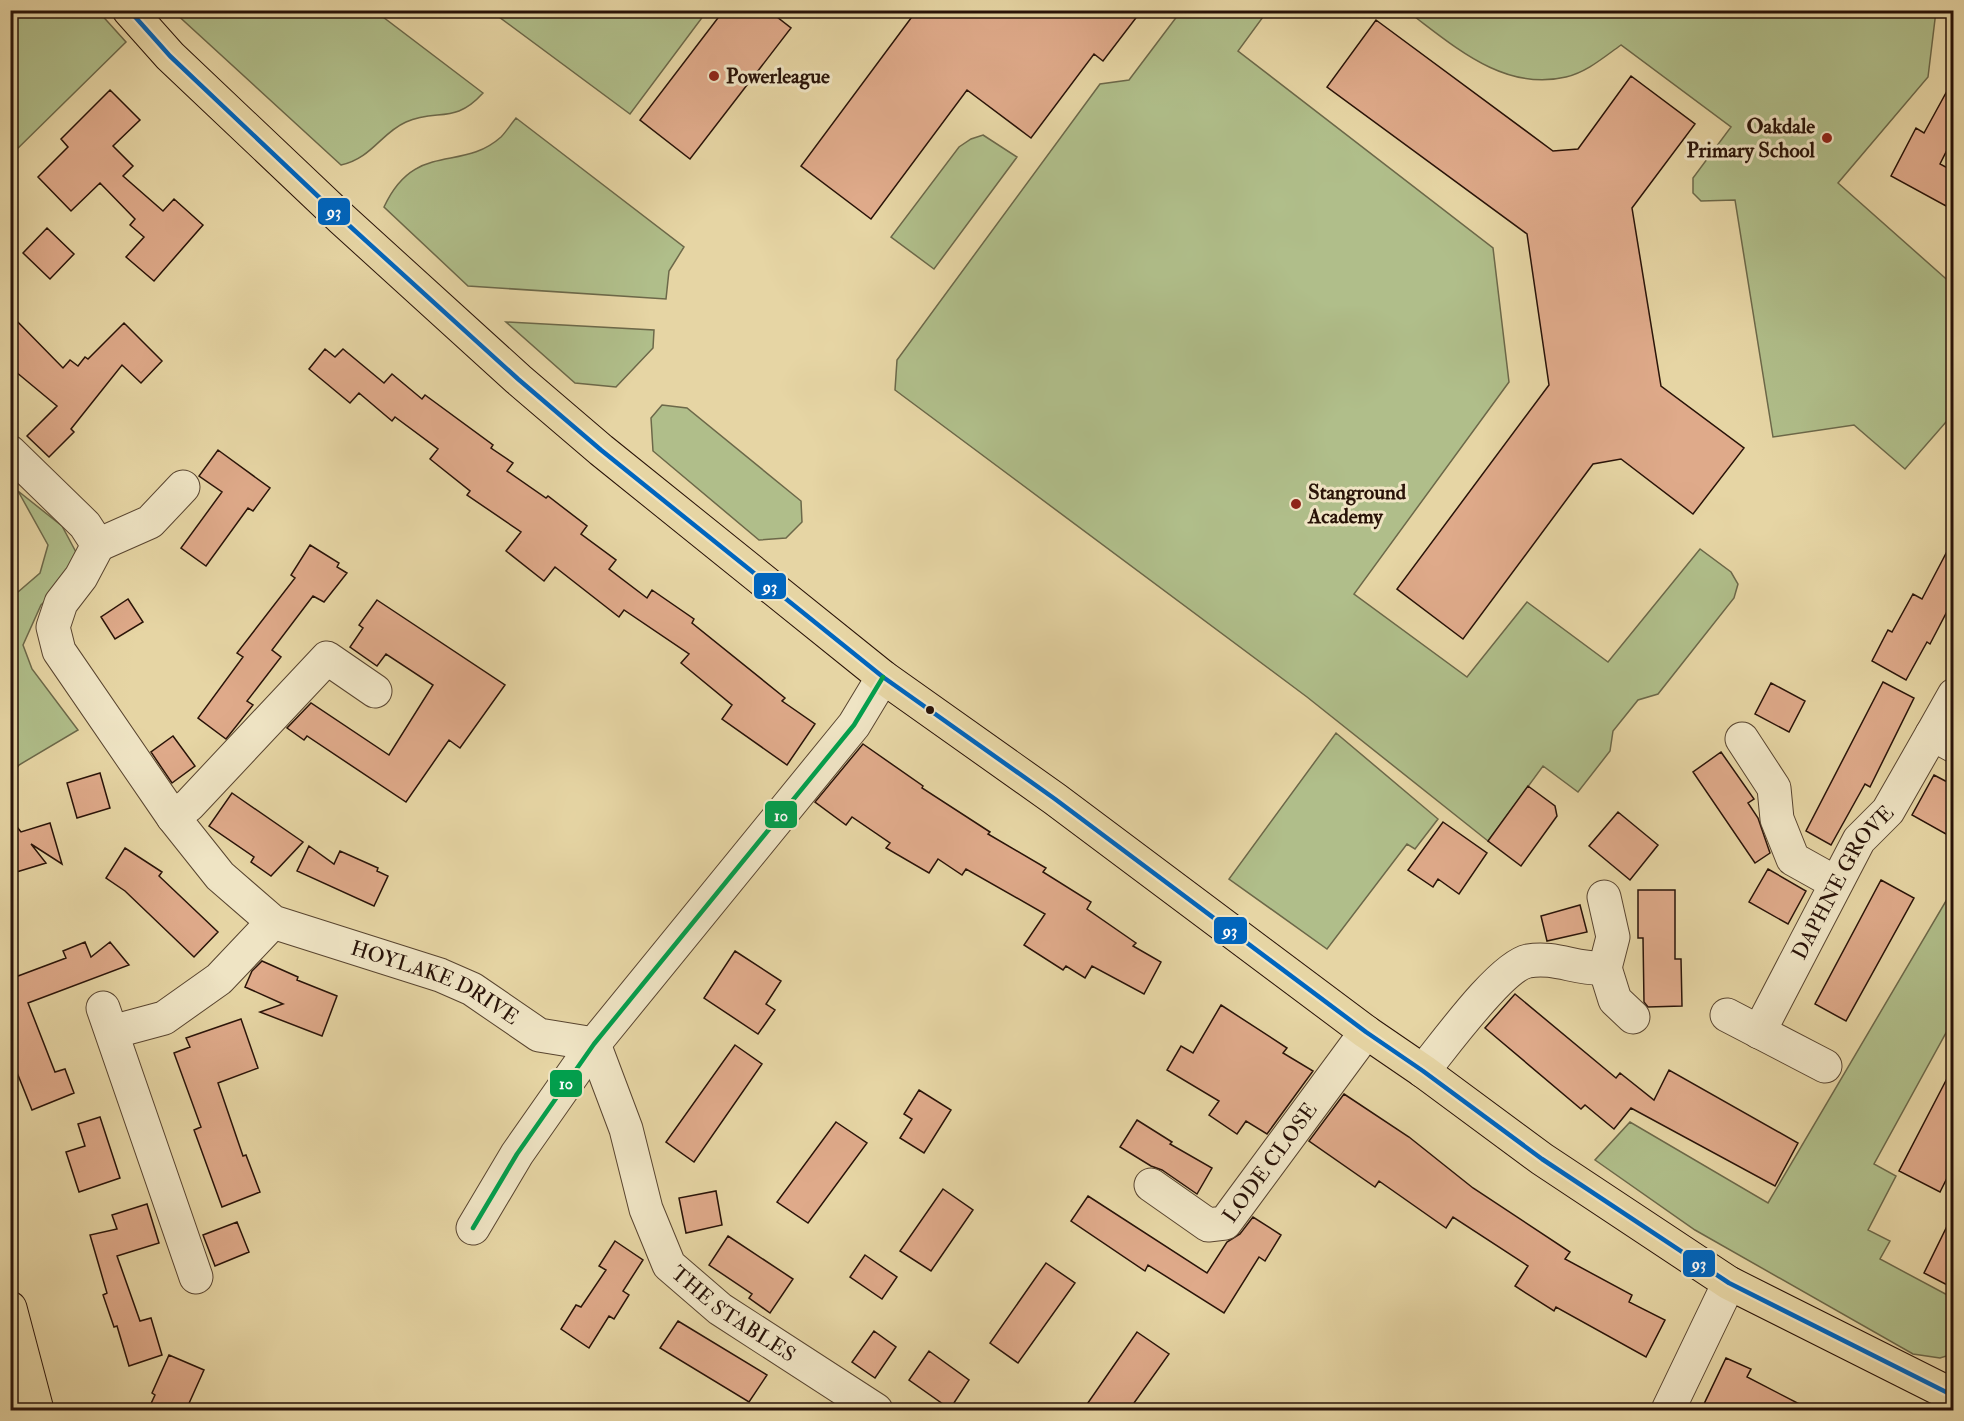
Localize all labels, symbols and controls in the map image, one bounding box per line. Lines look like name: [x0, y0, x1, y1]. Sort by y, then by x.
place label: Powerleague: [726, 63, 830, 90]
marker: Powerleague: [707, 69, 721, 83]
place label: Oakdale Primary School: [1686, 113, 1816, 164]
marker: Oakdale Primary School: [1820, 131, 1834, 145]
line badge: 93: [317, 197, 351, 226]
text: 93: [325, 202, 341, 222]
place label: Stanground Academy: [1307, 479, 1407, 530]
marker: Stanground Academy: [1289, 497, 1303, 511]
line badge: 93: [753, 572, 787, 600]
text: 93: [761, 577, 777, 597]
unlabelled marker: [924, 704, 936, 716]
street label: DAPHNE GROVE: [1786, 799, 1900, 964]
line badge: 10: [764, 800, 798, 829]
text: 10: [774, 806, 788, 826]
line badge: 93: [1213, 916, 1248, 945]
text: 93: [1221, 921, 1237, 941]
street label: HOYLAKE DRIVE: [348, 934, 524, 1031]
line badge: 10: [549, 1069, 583, 1098]
text: 10: [559, 1074, 573, 1094]
street label: LODE CLOSE: [1216, 1097, 1323, 1228]
line badge: 93: [1682, 1249, 1716, 1278]
text: 93: [1690, 1254, 1706, 1274]
street label: THE STABLES: [666, 1259, 801, 1368]

